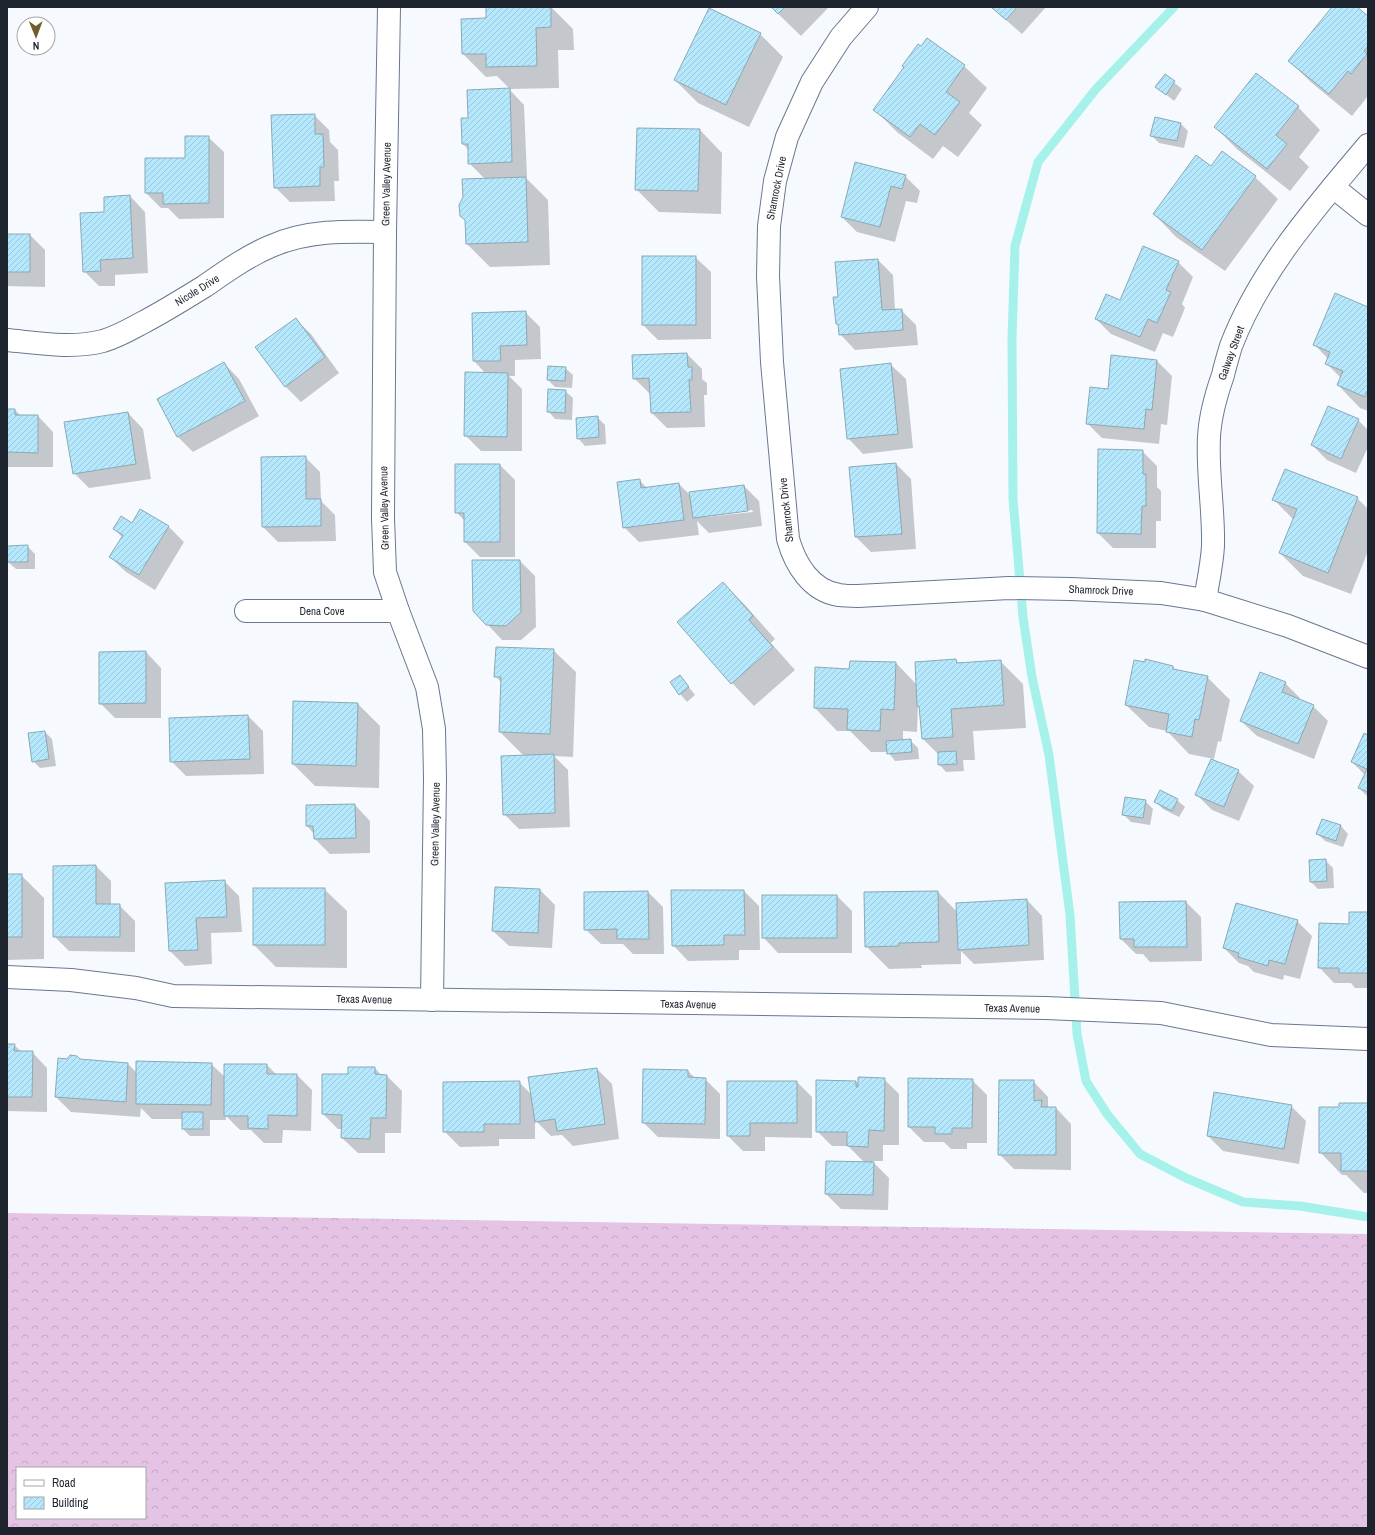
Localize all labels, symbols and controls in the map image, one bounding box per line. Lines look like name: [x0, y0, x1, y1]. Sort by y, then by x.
north arrow: [16, 16, 56, 56]
text: N: [33, 39, 40, 53]
street label: Green Valley Avenue: [378, 142, 394, 226]
street label: Shamrock Drive: [763, 155, 789, 221]
street label: Nicole Drive: [172, 271, 222, 309]
street label: Galway Street: [1215, 324, 1247, 382]
street label: Green Valley Avenue: [376, 466, 392, 550]
street label: Shamrock Drive: [776, 477, 796, 543]
street label: Shamrock Drive: [1068, 582, 1134, 598]
street label: Dena Cove: [299, 604, 345, 618]
street label: Green Valley Avenue: [427, 782, 443, 866]
street label: Texas Avenue: [336, 992, 392, 1006]
street label: Texas Avenue: [660, 997, 716, 1011]
street label: Texas Avenue: [984, 1001, 1040, 1015]
legend: [16, 1467, 146, 1519]
text: Road: [52, 1475, 76, 1491]
text: Building: [52, 1495, 89, 1511]

